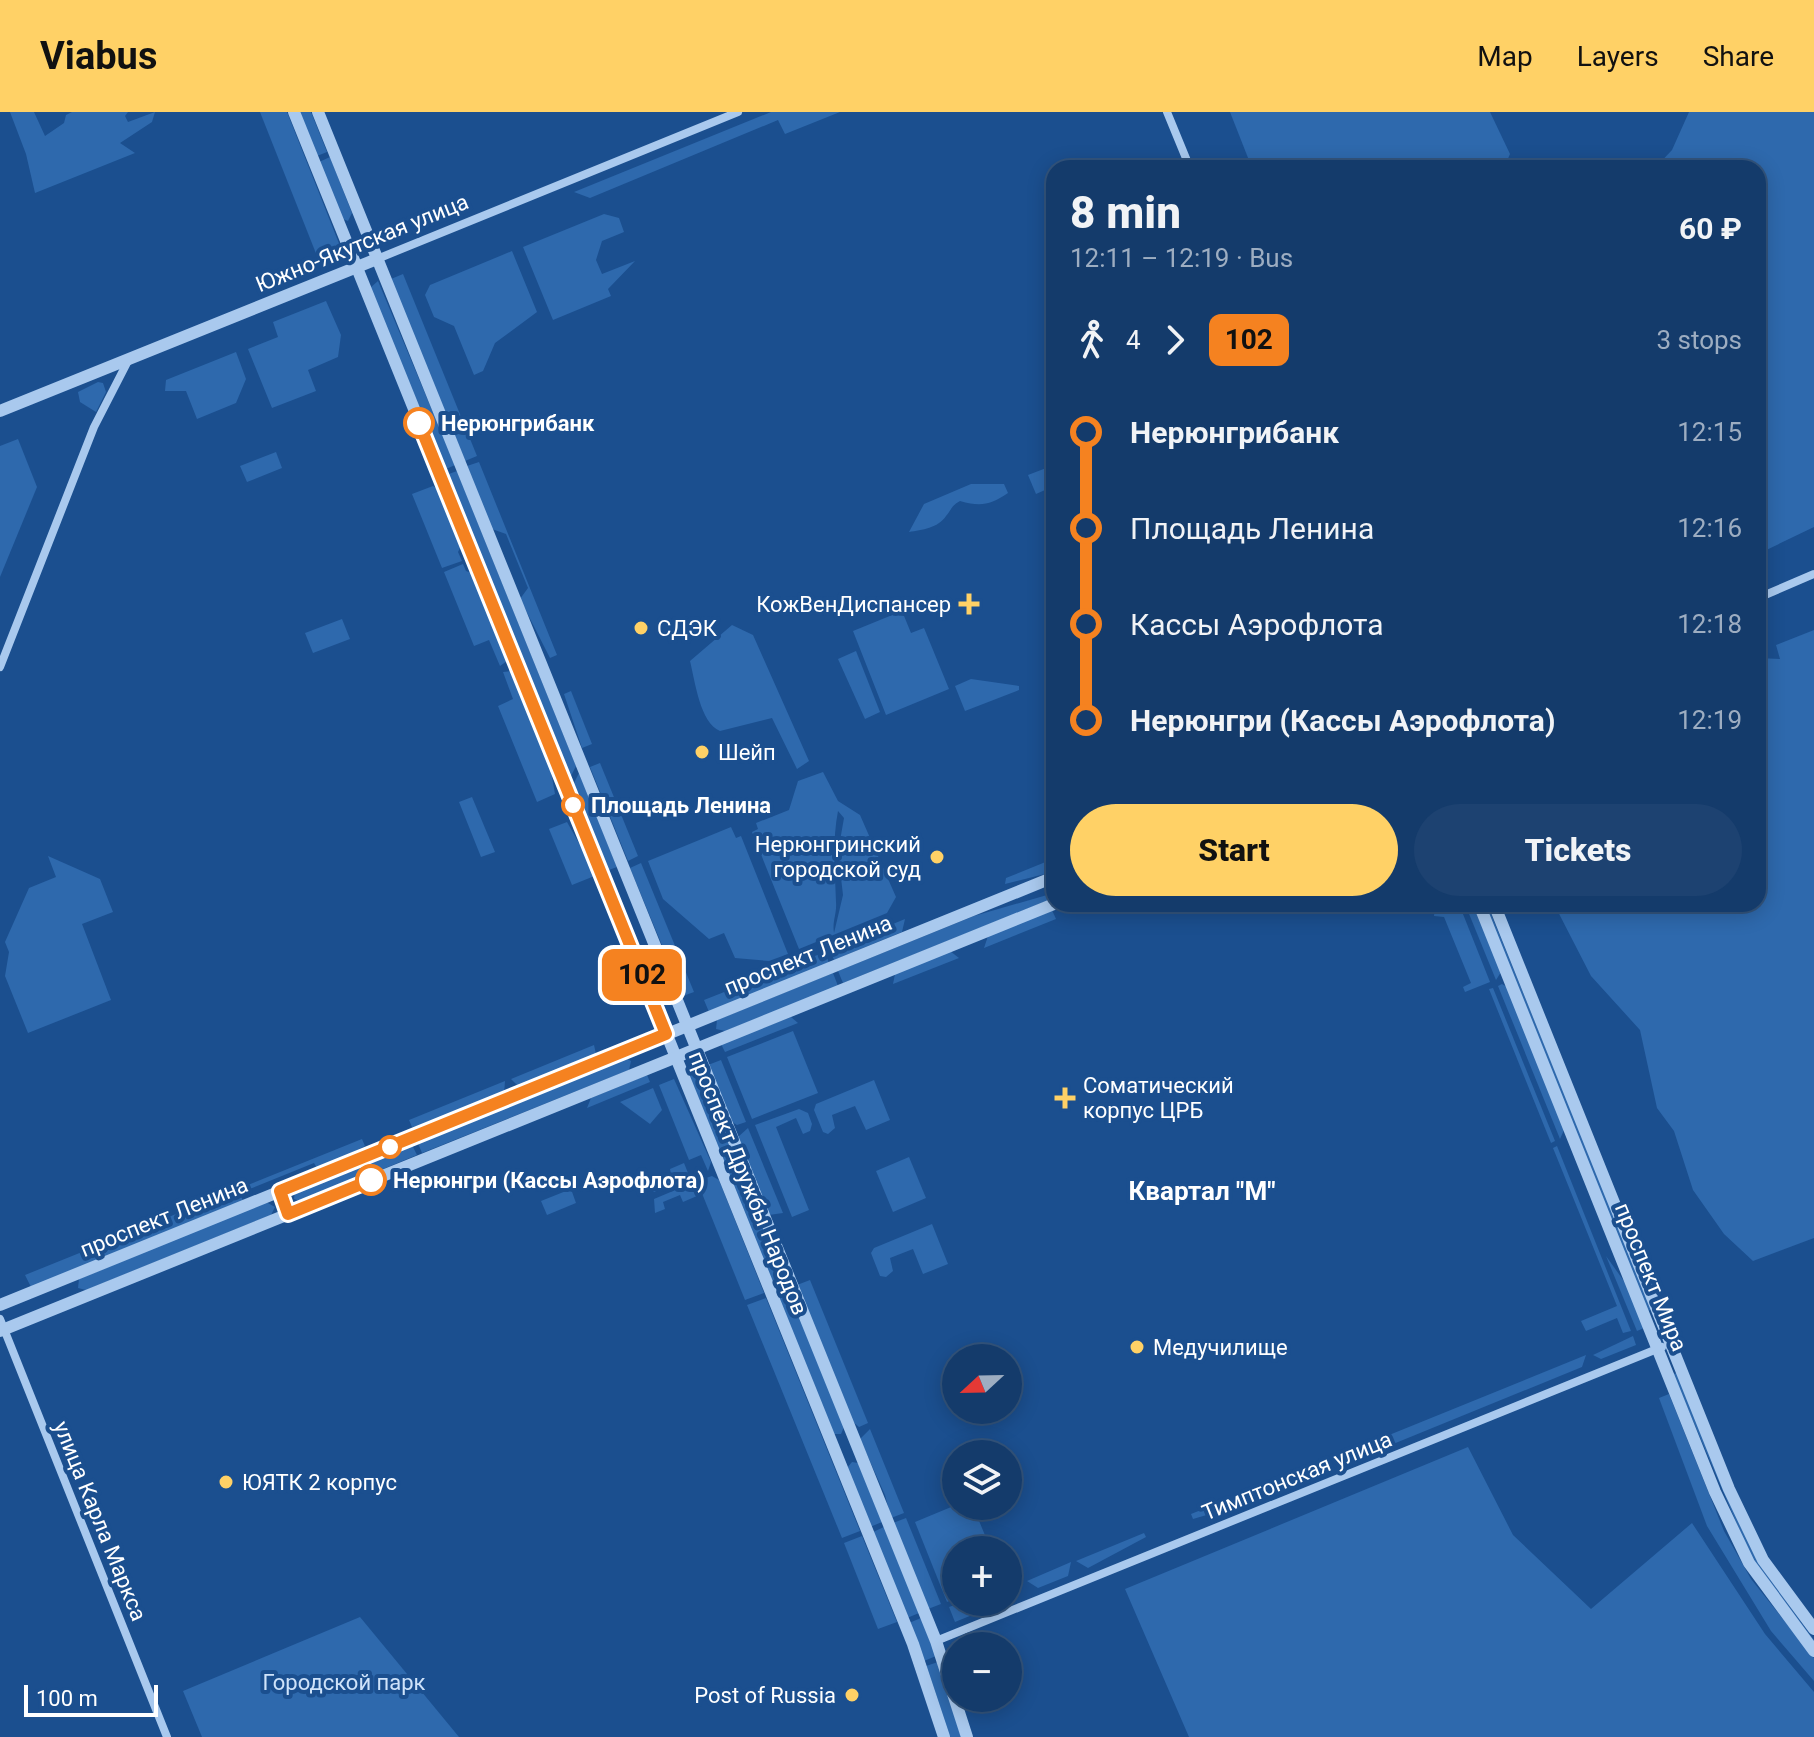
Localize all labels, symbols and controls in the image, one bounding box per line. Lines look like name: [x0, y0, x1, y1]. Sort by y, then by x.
text: Viabus: [40, 34, 157, 78]
text: Map: [1477, 40, 1533, 73]
text: Layers: [1577, 40, 1659, 73]
text: Share: [1703, 40, 1774, 73]
text: 8 min: [1070, 187, 1181, 239]
street label: Южно-Якутская улица: [252, 189, 472, 297]
text: 60 ₽: [1679, 211, 1742, 246]
text: 12:11 – 12:19 · Bus: [1070, 243, 1293, 273]
icon: walk: [1070, 318, 1114, 362]
icon: forward: [1153, 318, 1197, 362]
text: 102: [1225, 323, 1273, 356]
text: 4: [1126, 325, 1141, 355]
text: 3 stops: [1656, 325, 1742, 355]
marker: Нерюнгрибанк: [404, 408, 434, 438]
place label: Нерюнгрибанк: [441, 411, 595, 436]
text: Нерюнгрибанк: [1130, 415, 1339, 450]
text: 12:15: [1677, 417, 1742, 447]
text: Площадь Ленина: [1130, 511, 1374, 546]
text: 12:16: [1677, 513, 1742, 543]
place label: КожВенДиспансер: [756, 592, 951, 617]
marker: КожВенДиспансер: [958, 593, 980, 615]
text: Кассы Аэрофлота: [1130, 607, 1384, 642]
text: 12:18: [1677, 609, 1742, 639]
place label: СДЭК: [657, 616, 718, 641]
marker: СДЭК: [632, 619, 650, 637]
text: Нерюнгри (Кассы Аэрофлота): [1130, 703, 1555, 738]
text: 12:19: [1677, 705, 1742, 735]
place label: Шейп: [718, 740, 776, 765]
marker: Шейп: [693, 743, 711, 761]
place label: Площадь Ленина: [591, 793, 771, 818]
marker: Площадь Ленина: [562, 794, 584, 816]
button: Start: [1070, 804, 1398, 896]
button: Tickets: [1414, 804, 1742, 896]
place label: Нерюнгринский городской суд: [755, 832, 921, 882]
marker: Нерюнгринский городской суд: [928, 848, 946, 866]
street label: проспект Ленина: [720, 910, 896, 1000]
line badge: 102: [596, 949, 688, 1001]
text: 102: [618, 958, 666, 991]
street label: проспект Дружбы Народов: [684, 1047, 812, 1319]
place label: Соматический корпус ЦРБ: [1083, 1073, 1234, 1123]
marker: Соматический корпус ЦРБ: [1054, 1087, 1076, 1109]
unlabelled marker: [379, 1136, 401, 1158]
marker: Нерюнгри (Кассы Аэрофлота): [356, 1165, 386, 1195]
place label: Нерюнгри (Кассы Аэрофлота): [393, 1168, 705, 1193]
street label: проспект Ленина: [76, 1172, 252, 1262]
district label: Квартал "М": [1129, 1176, 1275, 1206]
street label: проспект Мира: [1610, 1199, 1692, 1355]
place label: Медучилище: [1153, 1335, 1288, 1360]
marker: Медучилище: [1128, 1338, 1146, 1356]
north arrow: [942, 1344, 1022, 1424]
map controls: [942, 1344, 1022, 1712]
street label: улица Карла Маркса: [49, 1418, 151, 1624]
street label: Тимптонская улица: [1199, 1427, 1395, 1525]
button: layers: [942, 1440, 1022, 1520]
place label: ЮЯТК 2 корпус: [242, 1470, 397, 1495]
marker: ЮЯТК 2 корпус: [217, 1473, 235, 1491]
button: +: [942, 1536, 1022, 1616]
button: −: [942, 1632, 1022, 1712]
park label: Городской парк: [263, 1670, 426, 1695]
scale bar: [24, 1681, 158, 1717]
place label: Post of Russia: [694, 1683, 836, 1708]
text: 100 m: [36, 1686, 98, 1711]
marker: Post of Russia: [843, 1686, 861, 1704]

